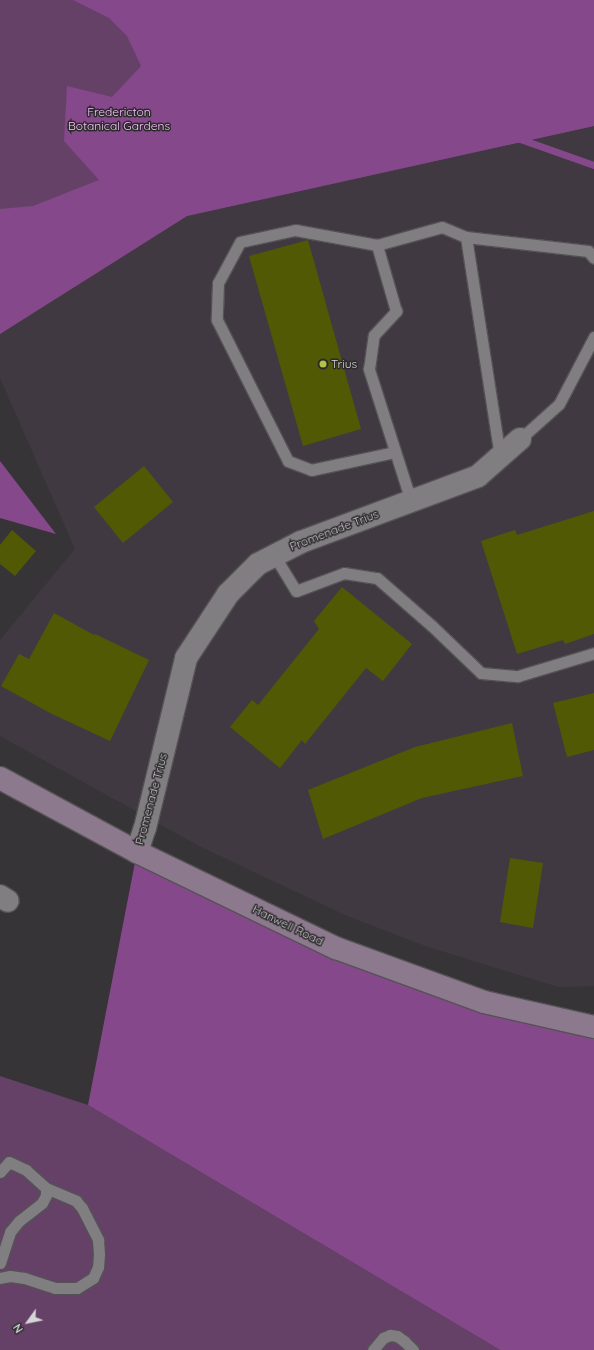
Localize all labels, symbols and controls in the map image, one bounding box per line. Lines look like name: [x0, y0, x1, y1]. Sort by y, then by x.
park label: Fredericton Botanical Gardens: [68, 105, 170, 133]
place label: Trius: [331, 357, 357, 371]
marker: Trius: [318, 359, 328, 369]
street label: Promenade Trius: [287, 506, 381, 554]
street label: Promenade Trius: [132, 752, 170, 846]
street label: Hanwell Road: [250, 902, 326, 948]
north arrow: [8, 1302, 48, 1342]
text: N: [10, 1321, 26, 1336]

